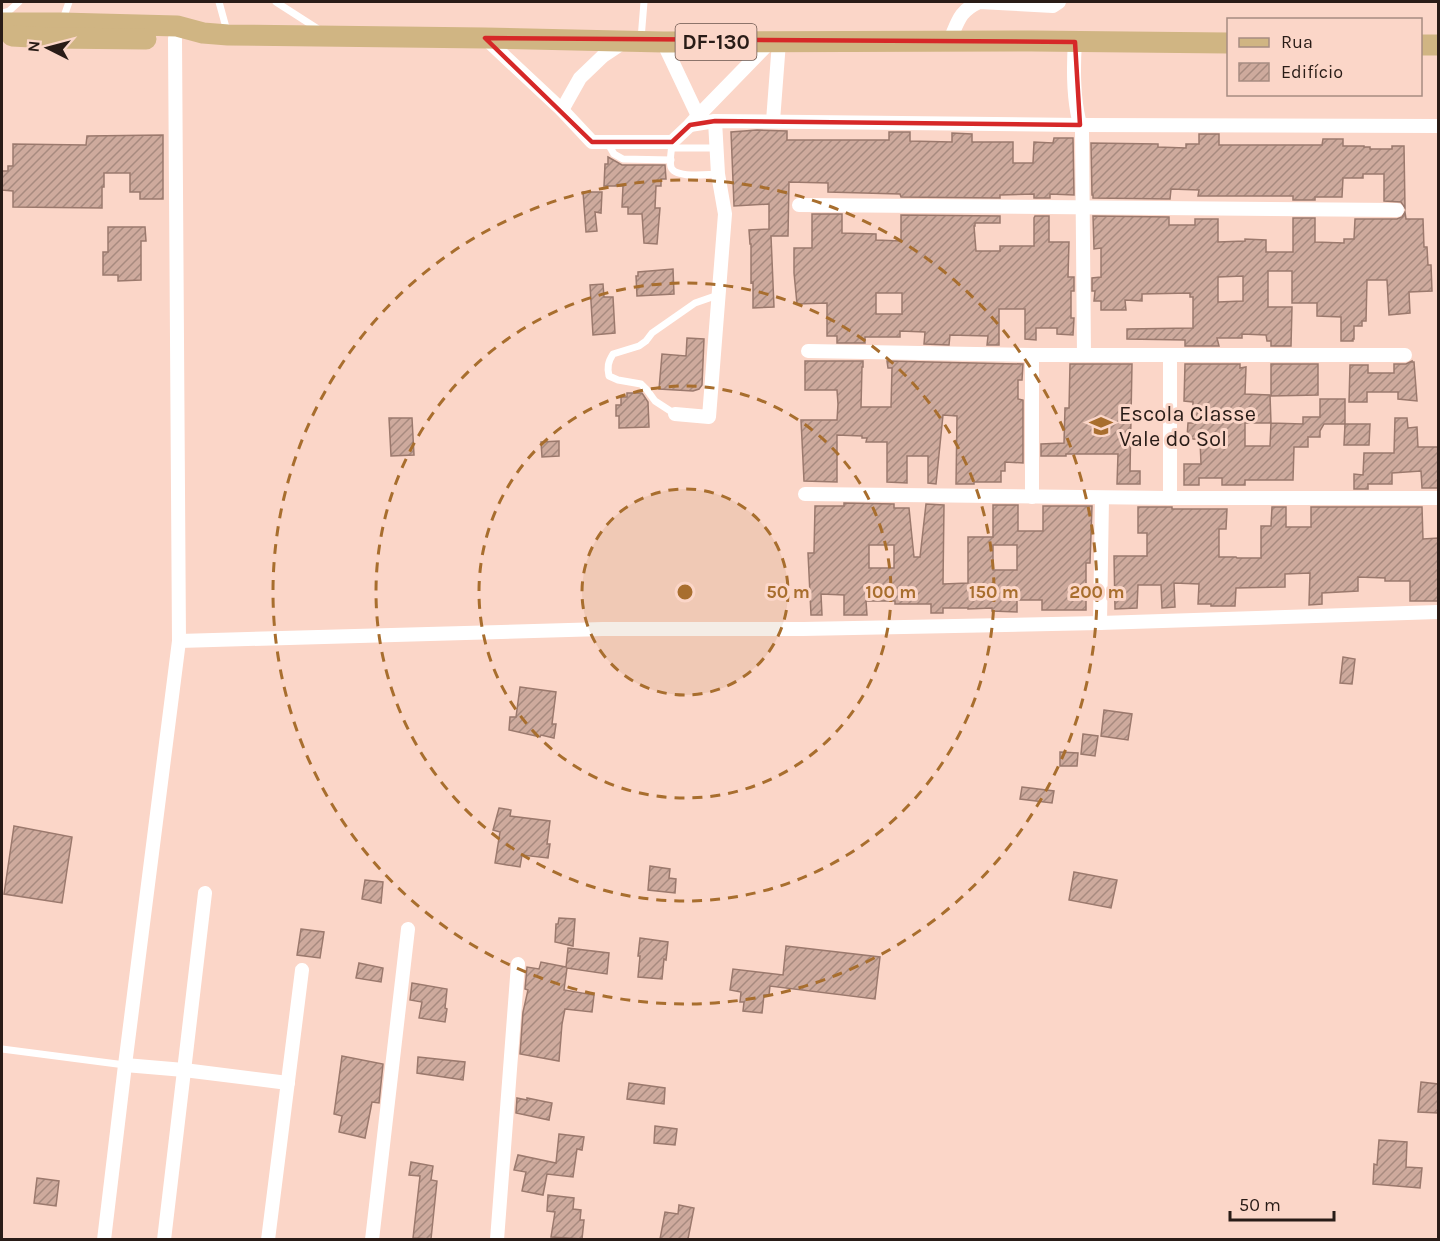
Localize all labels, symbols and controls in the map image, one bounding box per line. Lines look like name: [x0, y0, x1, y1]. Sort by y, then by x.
north arrow: [18, 18, 78, 78]
legend: [1227, 18, 1422, 96]
road number: DF-130: [676, 24, 756, 60]
text: Rua: [1281, 31, 1313, 53]
text: N: [24, 40, 44, 53]
text: Edifício: [1281, 61, 1343, 83]
place label: Escola Classe Vale do Sol: [1119, 401, 1256, 452]
school or university icon: Escola Classe Vale do Sol: [1088, 413, 1114, 439]
text: 50 m: [766, 581, 810, 603]
text: 100 m: [866, 581, 916, 603]
text: 150 m: [969, 581, 1019, 603]
text: 200 m: [1069, 581, 1125, 603]
centre of rings: [675, 582, 695, 602]
scale bar: [1230, 1184, 1334, 1222]
text: 50 m: [1239, 1194, 1281, 1216]

